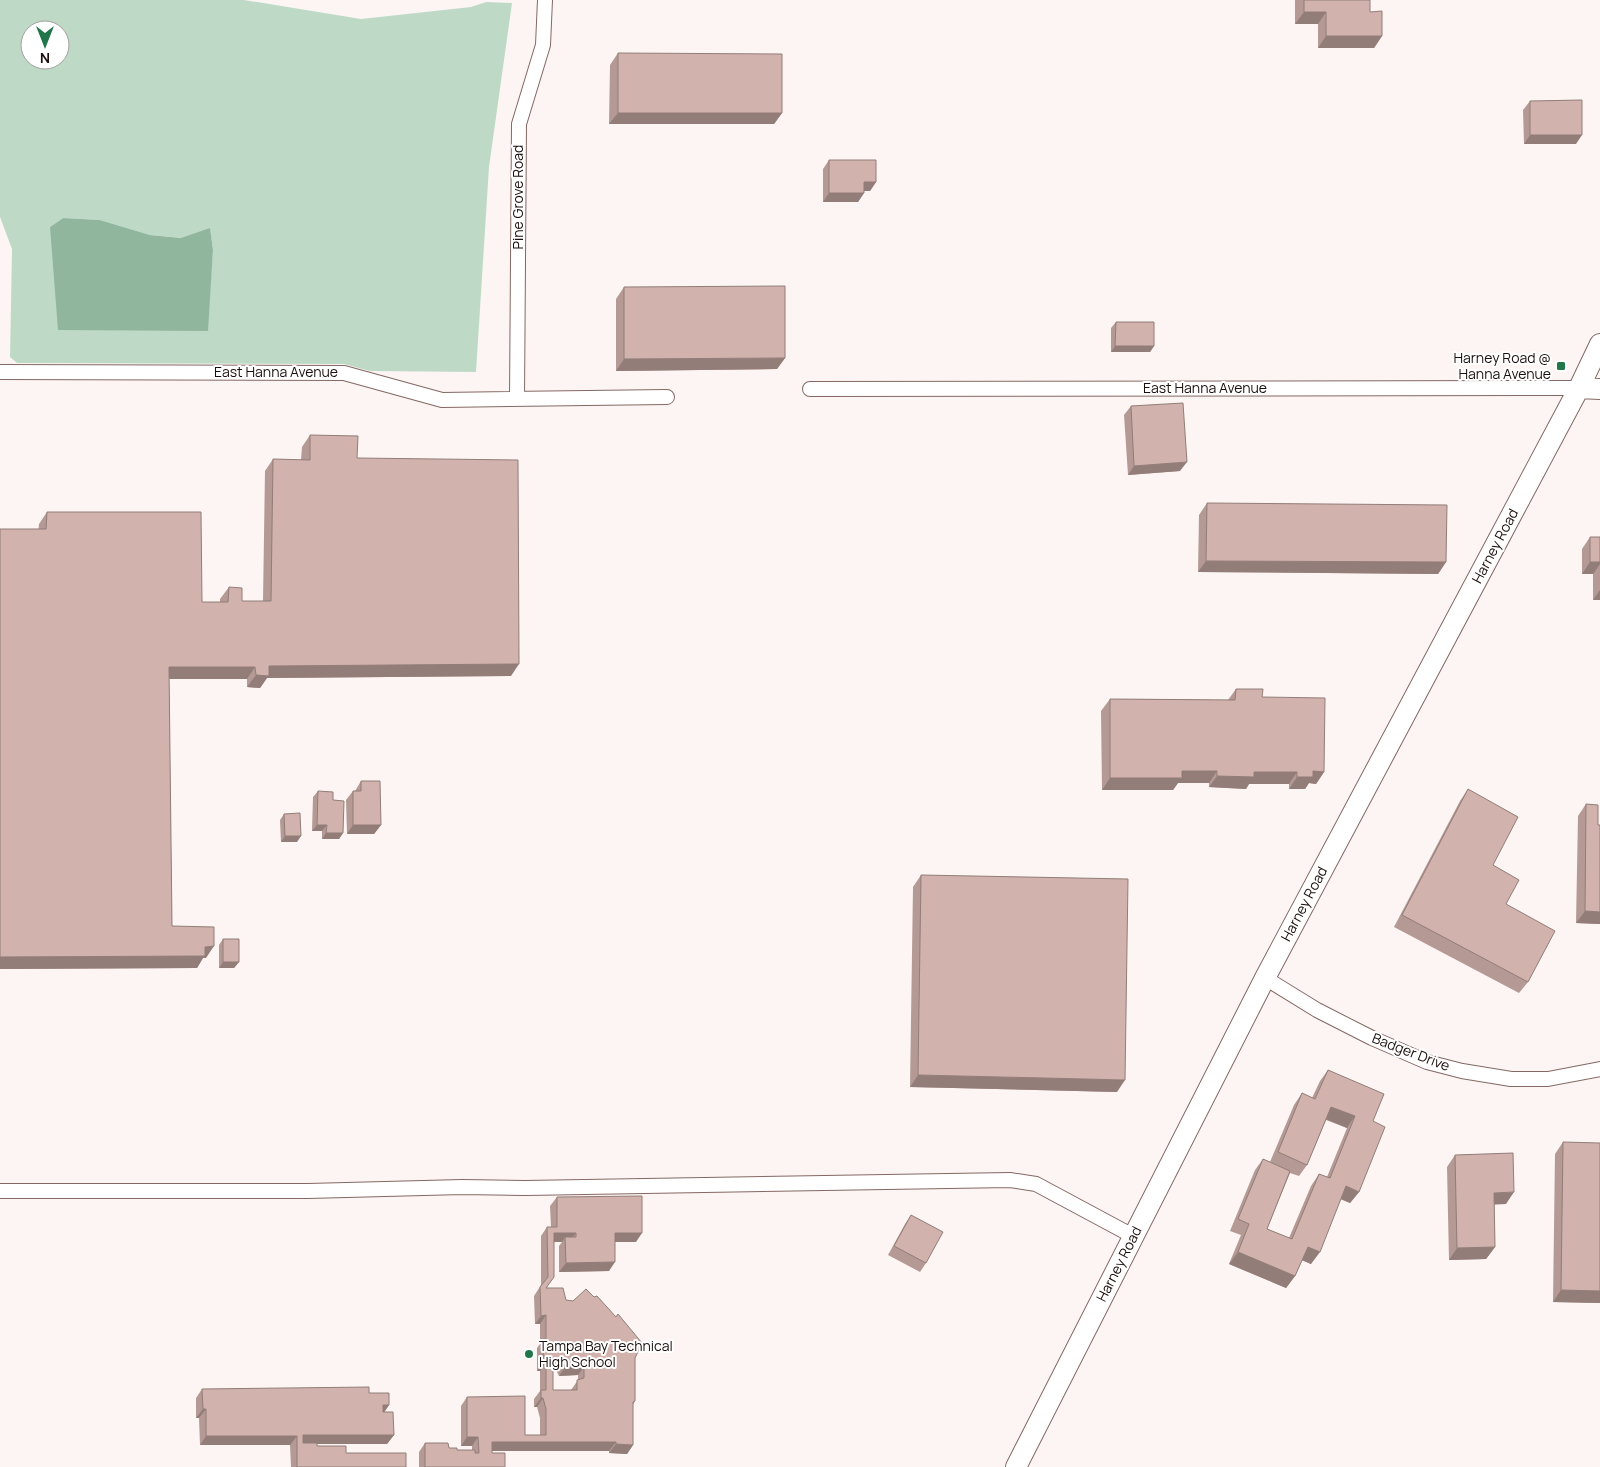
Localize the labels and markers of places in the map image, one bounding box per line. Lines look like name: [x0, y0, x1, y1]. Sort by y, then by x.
place label: Harney Road @ Hanna Avenue: [1453, 348, 1551, 383]
marker: Harney Road @ Hanna Avenue: [1555, 360, 1567, 372]
place label: Tampa Bay Technical High School: [539, 1336, 673, 1371]
marker: Tampa Bay Technical High School: [523, 1348, 535, 1360]

